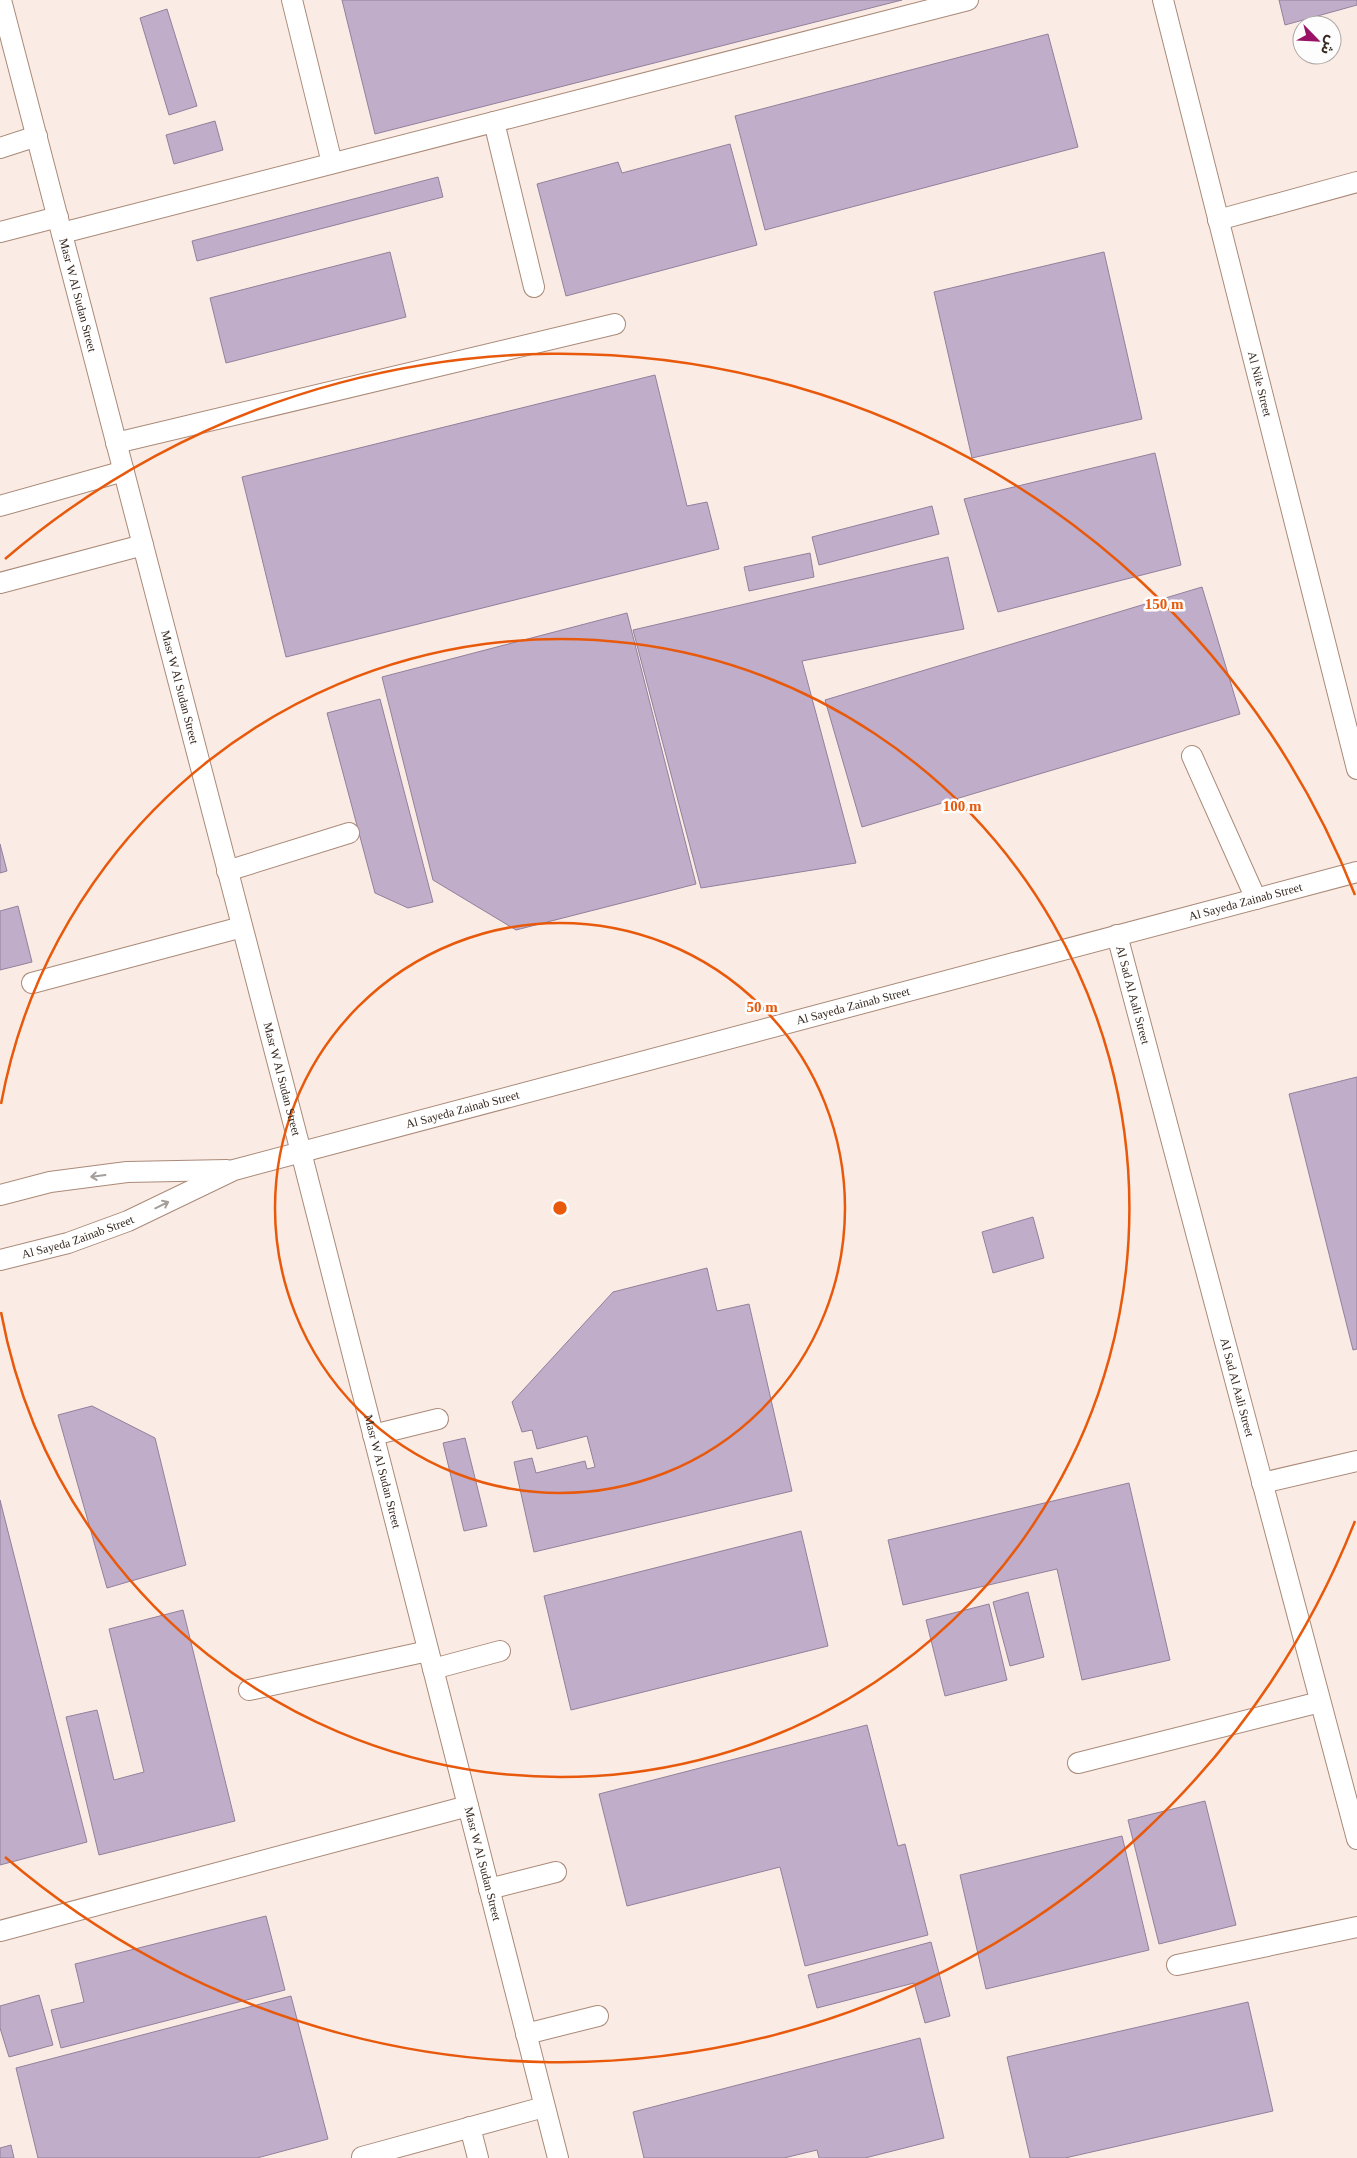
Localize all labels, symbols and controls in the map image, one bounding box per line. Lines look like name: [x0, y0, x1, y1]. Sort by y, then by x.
north arrow: [1292, 15, 1342, 65]
text: ش: [1318, 33, 1339, 57]
street label: Masr W Al Sudan Street: [56, 237, 100, 354]
street label: Al Nile Street: [1245, 350, 1275, 419]
text: 150 m: [1145, 596, 1184, 612]
street label: Masr W Al Sudan Street: [158, 629, 202, 746]
text: 100 m: [943, 798, 982, 814]
street label: Al Sayeda Zainab Street: [1187, 880, 1304, 923]
street label: Al Sad Al Aali Street: [1113, 944, 1153, 1046]
street label: Al Sayeda Zainab Street: [795, 984, 912, 1028]
text: 50 m: [746, 999, 778, 1015]
street label: Masr W Al Sudan Street: [260, 1021, 304, 1138]
street label: Al Sayeda Zainab Street: [404, 1087, 521, 1131]
one-way arrow: [91, 1171, 107, 1181]
centre of rings: [551, 1199, 569, 1217]
one-way arrow: [154, 1200, 169, 1210]
street label: Al Sayeda Zainab Street: [20, 1212, 137, 1261]
street label: Al Sad Al Aali Street: [1217, 1337, 1257, 1439]
street label: Masr W Al Sudan Street: [361, 1413, 404, 1530]
street label: Masr W Al Sudan Street: [462, 1805, 504, 1923]

